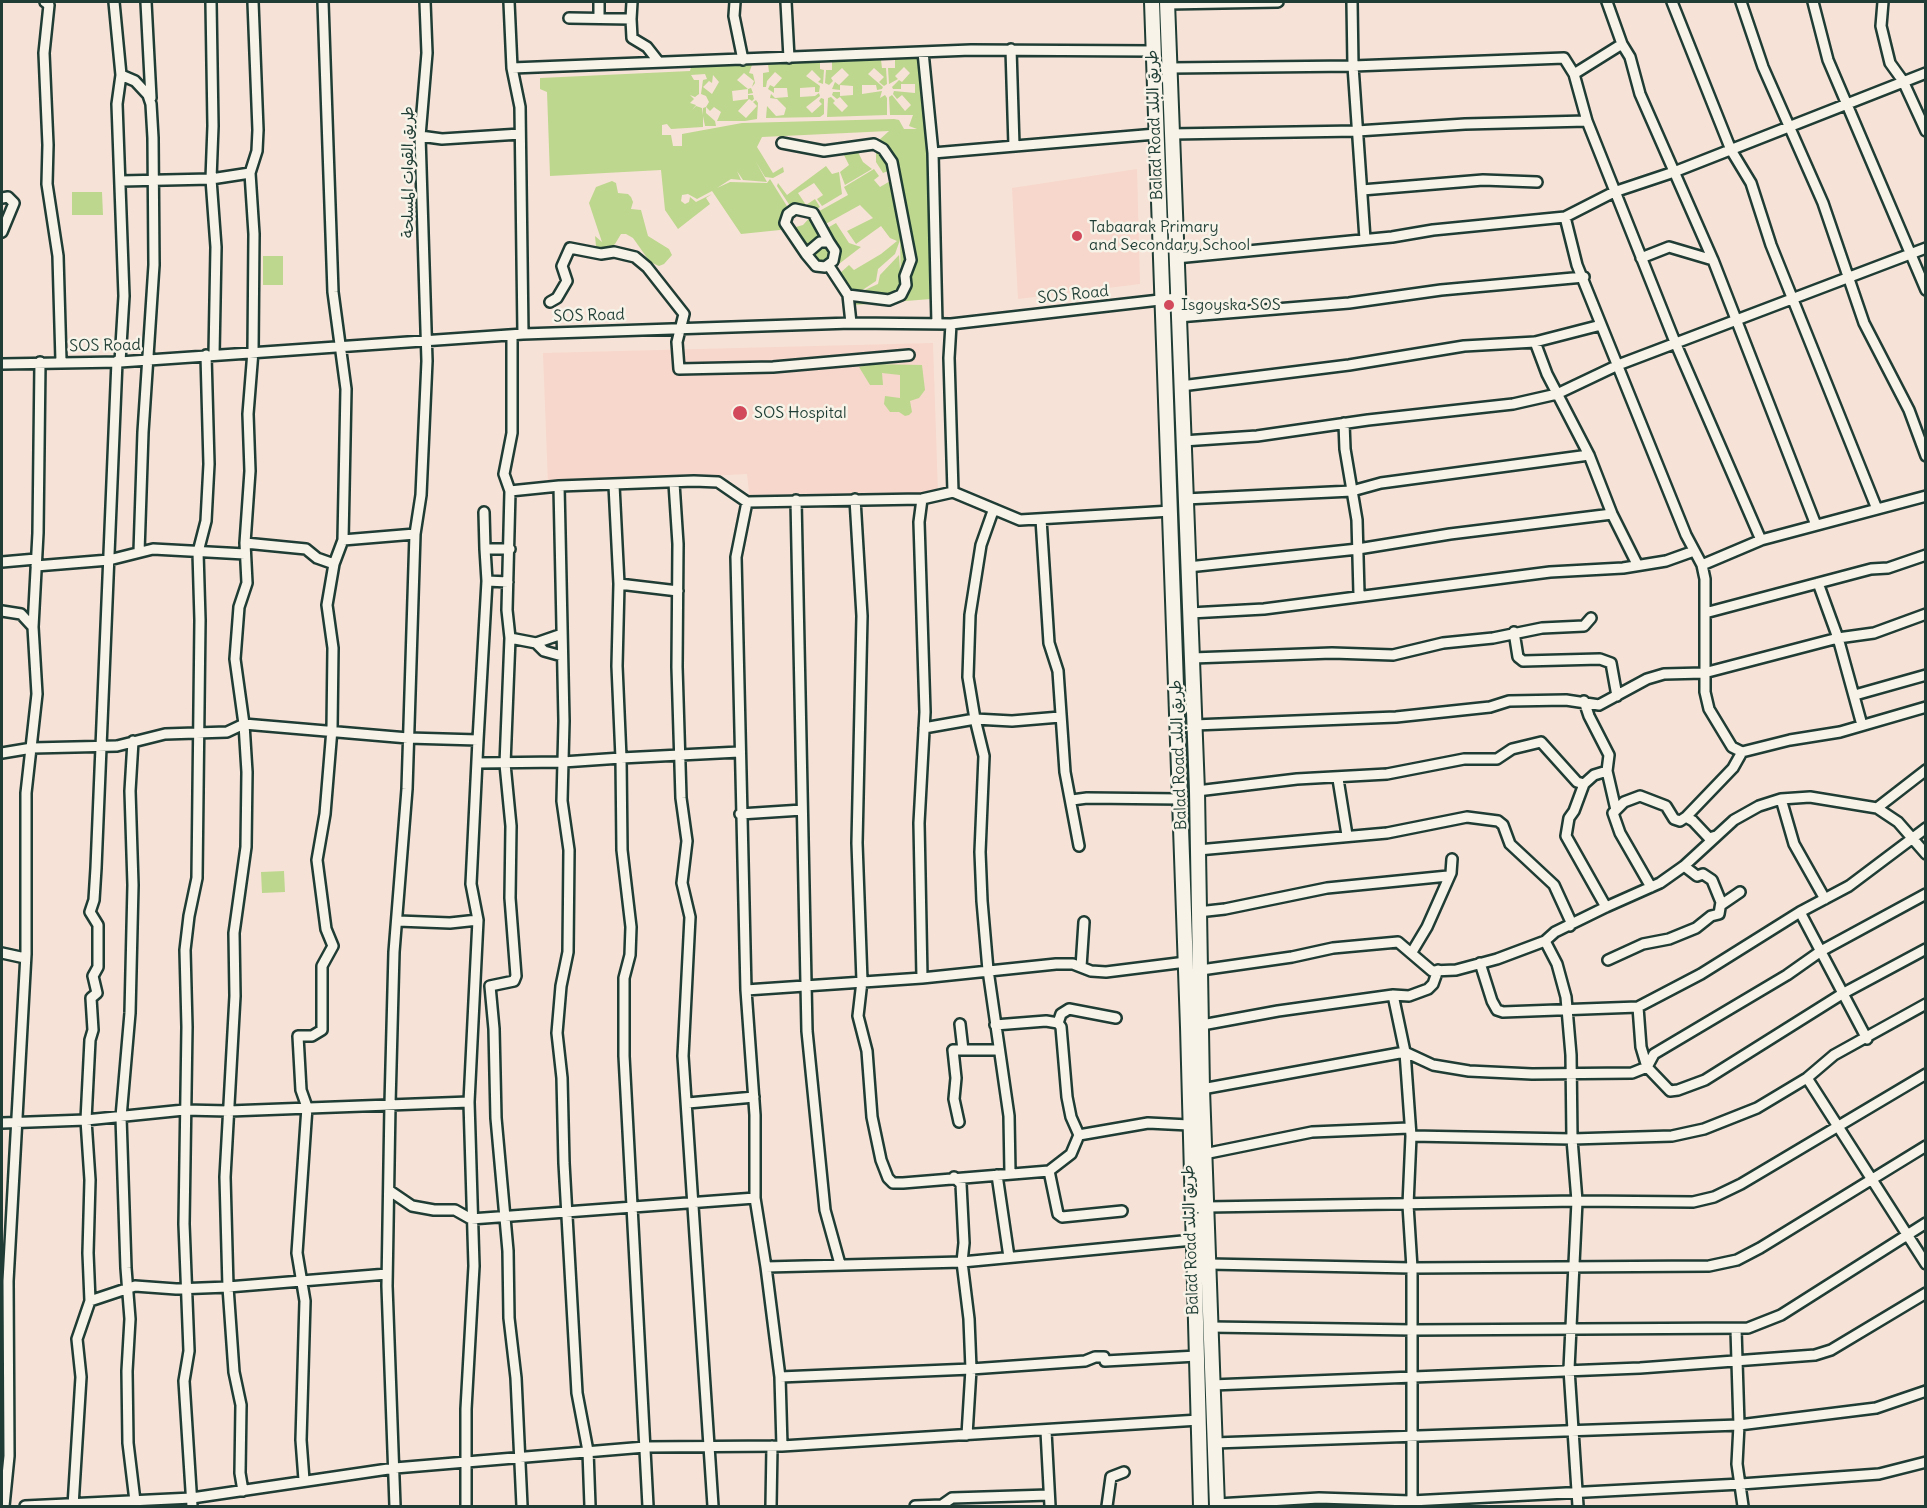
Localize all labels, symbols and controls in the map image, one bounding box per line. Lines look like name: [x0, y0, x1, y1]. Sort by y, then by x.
street label: Balad Road طريق البلد: [1143, 49, 1167, 201]
street label: طريق القوات المسلحة: [398, 106, 418, 238]
place label: Tabaarak Primary and Secondary School: [1089, 217, 1250, 255]
marker: Tabaarak Primary and Secondary School: [1070, 229, 1084, 243]
street label: SOS Road: [1036, 282, 1110, 308]
place label: Isgoyska SOS: [1181, 295, 1281, 315]
marker: Isgoyska SOS: [1162, 298, 1176, 312]
street label: SOS Road: [553, 305, 625, 327]
street label: SOS Road: [69, 336, 141, 356]
place label: SOS Hospital: [754, 403, 847, 423]
marker: SOS Hospital: [731, 404, 749, 422]
street label: Balad Road طريق البلد: [1167, 679, 1191, 831]
street label: Balad Road طريق البلد: [1179, 1164, 1203, 1316]

